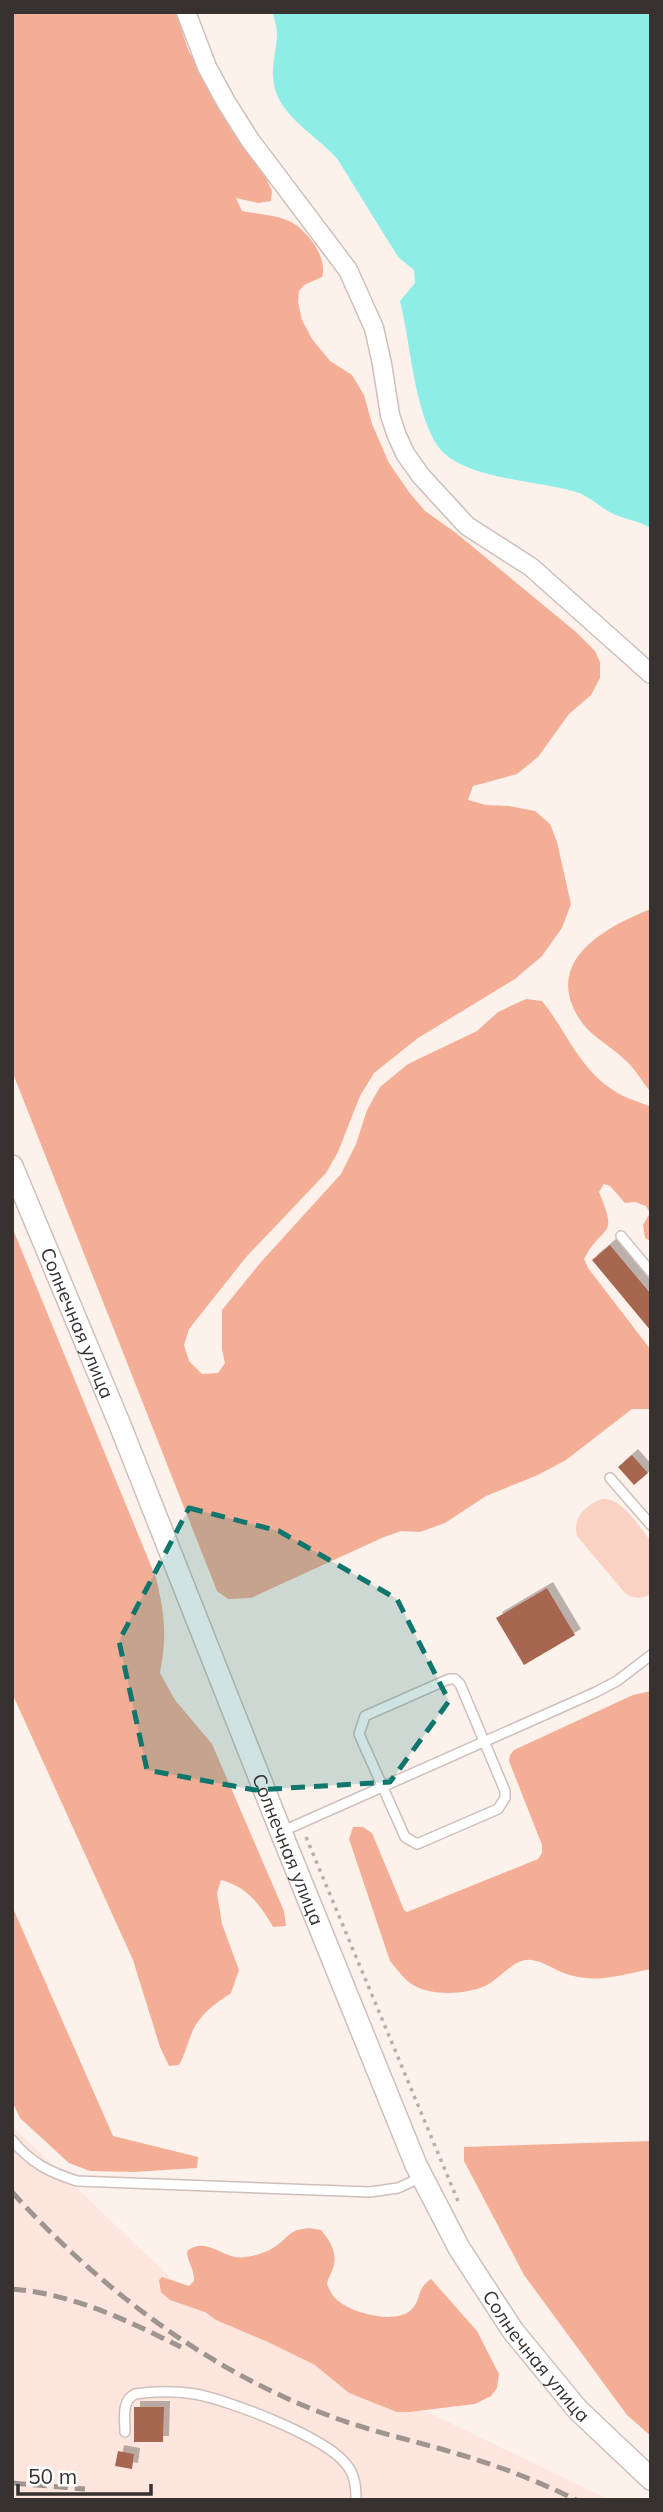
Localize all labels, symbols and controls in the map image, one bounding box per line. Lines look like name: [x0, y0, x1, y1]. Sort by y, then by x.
street label: Солнечная улица: [35, 1244, 120, 1402]
street label: Солнечная улица: [247, 1770, 329, 1929]
street label: Солнечная улица: [477, 2285, 595, 2427]
scale bar: [18, 2452, 150, 2496]
text: 50 m: [28, 2463, 77, 2489]

